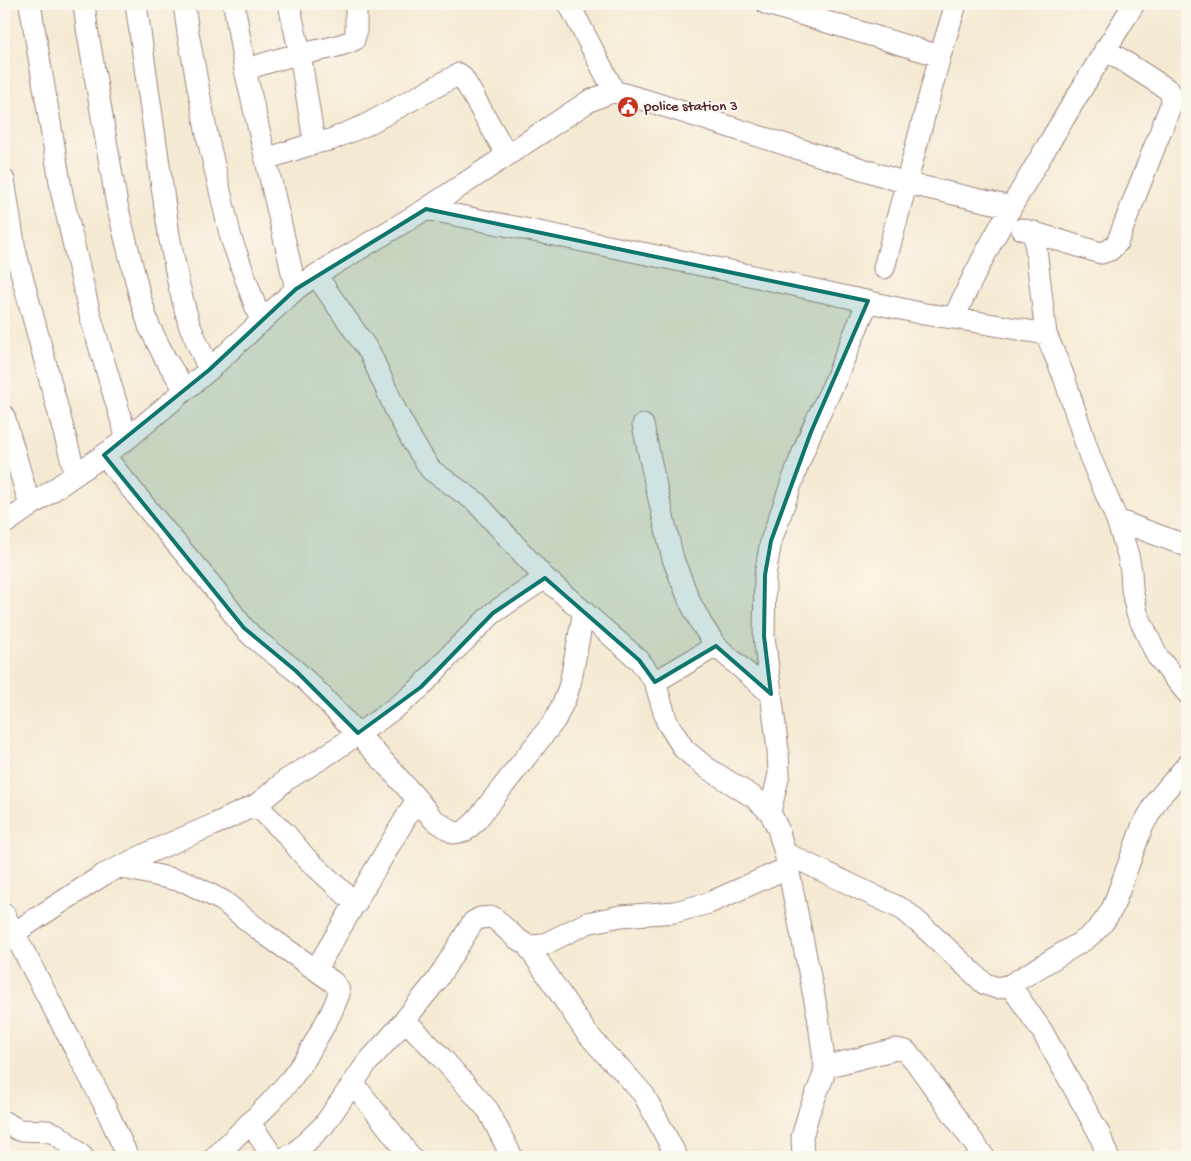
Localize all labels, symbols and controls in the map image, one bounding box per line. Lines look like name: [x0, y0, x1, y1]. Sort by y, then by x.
public building icon: police station 3: [616, 95, 640, 119]
place label: police station 3: [643, 98, 738, 116]

